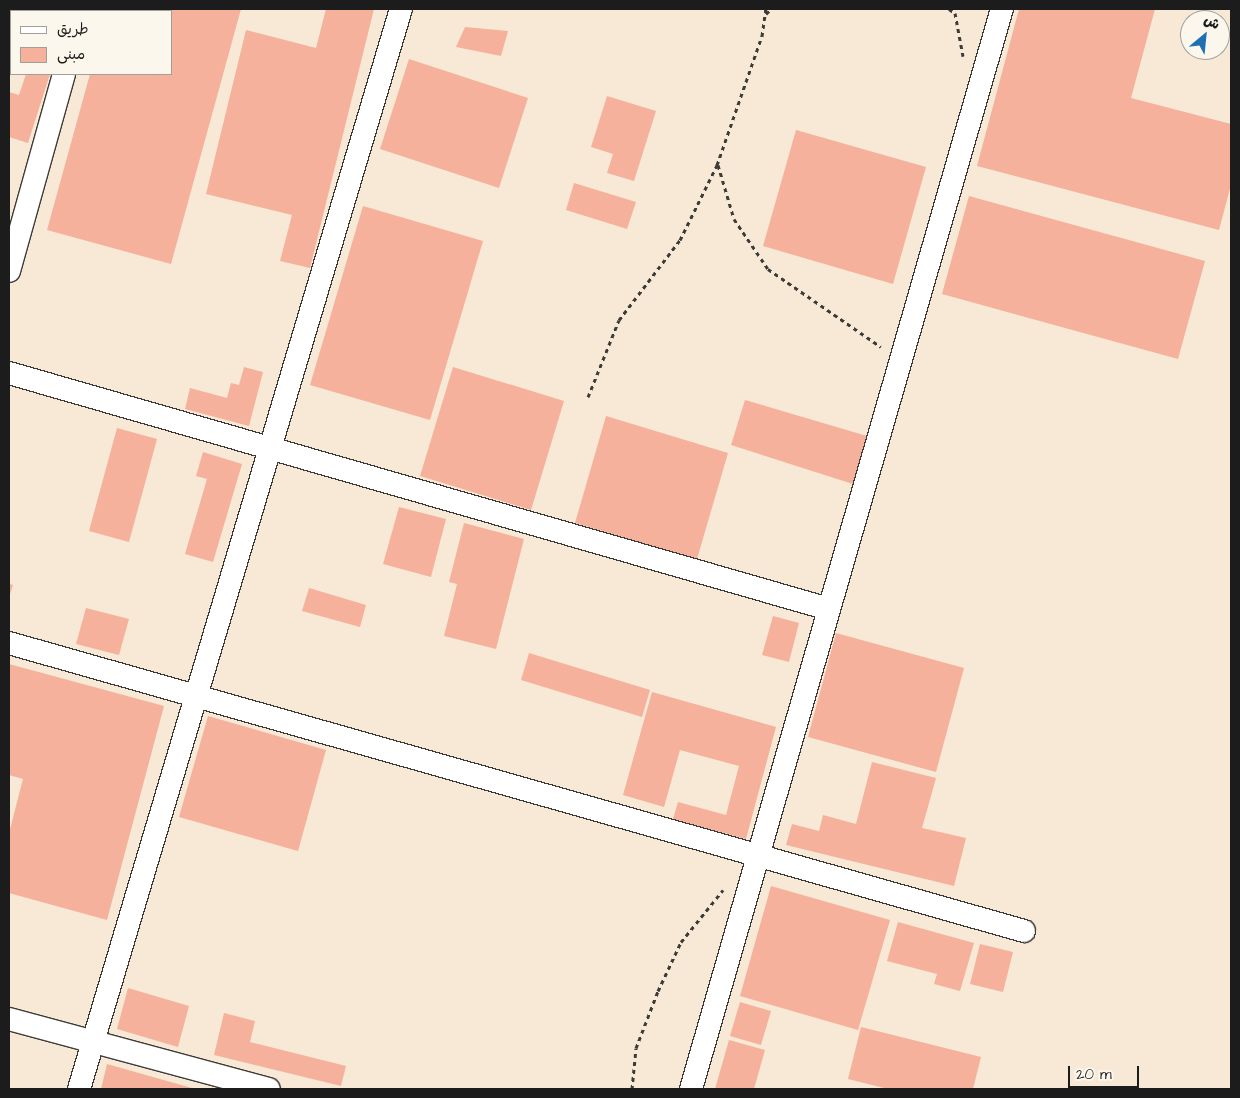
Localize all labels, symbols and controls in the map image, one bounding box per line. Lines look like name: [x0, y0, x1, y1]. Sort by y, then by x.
legend: [10, 10, 172, 75]
north arrow: [1180, 10, 1230, 60]
text: ش: [1200, 10, 1223, 35]
text: طريق: [57, 19, 89, 40]
text: مبنى: [57, 44, 85, 65]
scale bar: [1070, 1056, 1141, 1088]
text: 20 m: [1076, 1064, 1112, 1085]

